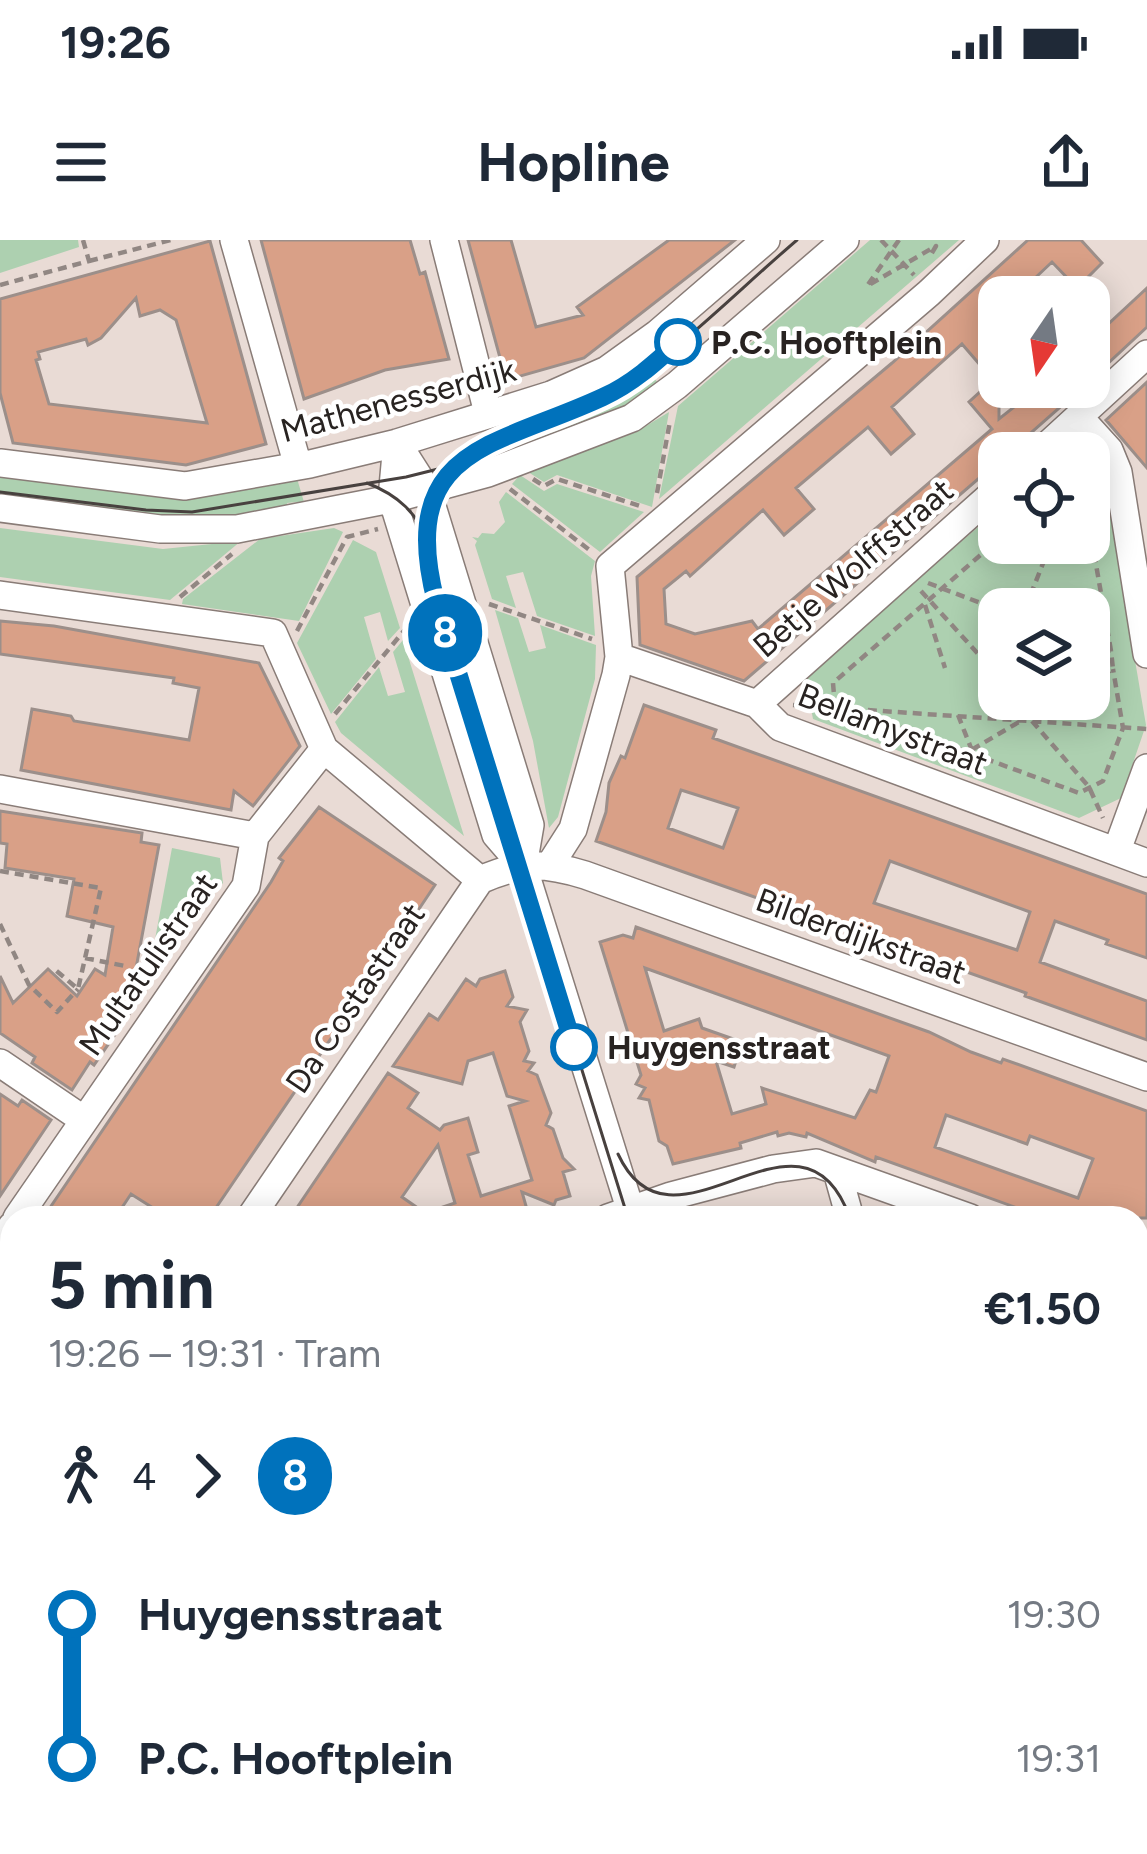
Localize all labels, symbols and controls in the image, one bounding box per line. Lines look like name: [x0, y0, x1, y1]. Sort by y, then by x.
text: 19:26: [60, 15, 171, 69]
icon: menu: [48, 129, 114, 195]
icon: share: [1033, 129, 1099, 195]
text: Hopline: [477, 130, 670, 195]
north arrow: [978, 276, 1110, 408]
map controls: [978, 276, 1110, 720]
marker: P.C. Hooftplein: [656, 320, 700, 364]
place label: P.C. Hooftplein: [711, 323, 942, 362]
street label: Mathenesserdijk: [276, 350, 520, 450]
button: locate: [978, 432, 1110, 564]
street label: Betje Wolffstraat: [745, 471, 961, 665]
button: layers: [978, 588, 1110, 720]
line badge: 8: [406, 594, 484, 672]
text: 8: [432, 607, 458, 658]
street label: Bellamystraat: [793, 675, 993, 783]
street label: Multatulistraat: [71, 865, 225, 1063]
street label: Bilderdijkstraat: [751, 880, 971, 992]
street label: Da Costastraat: [277, 896, 433, 1100]
marker: Huygensstraat: [552, 1025, 596, 1069]
place label: Huygensstraat: [607, 1028, 831, 1067]
text: 5 min: [48, 1245, 214, 1325]
text: €1.50: [984, 1281, 1101, 1335]
text: 19:26 – 19:31 · Tram: [48, 1330, 381, 1377]
icon: walk: [48, 1443, 114, 1509]
icon: forward: [174, 1443, 240, 1509]
text: 8: [282, 1450, 308, 1501]
text: 4: [132, 1453, 156, 1500]
text: Huygensstraat: [138, 1587, 443, 1641]
text: 19:30: [1007, 1591, 1101, 1638]
text: P.C. Hooftplein: [138, 1731, 453, 1785]
text: 19:31: [1016, 1735, 1101, 1782]

